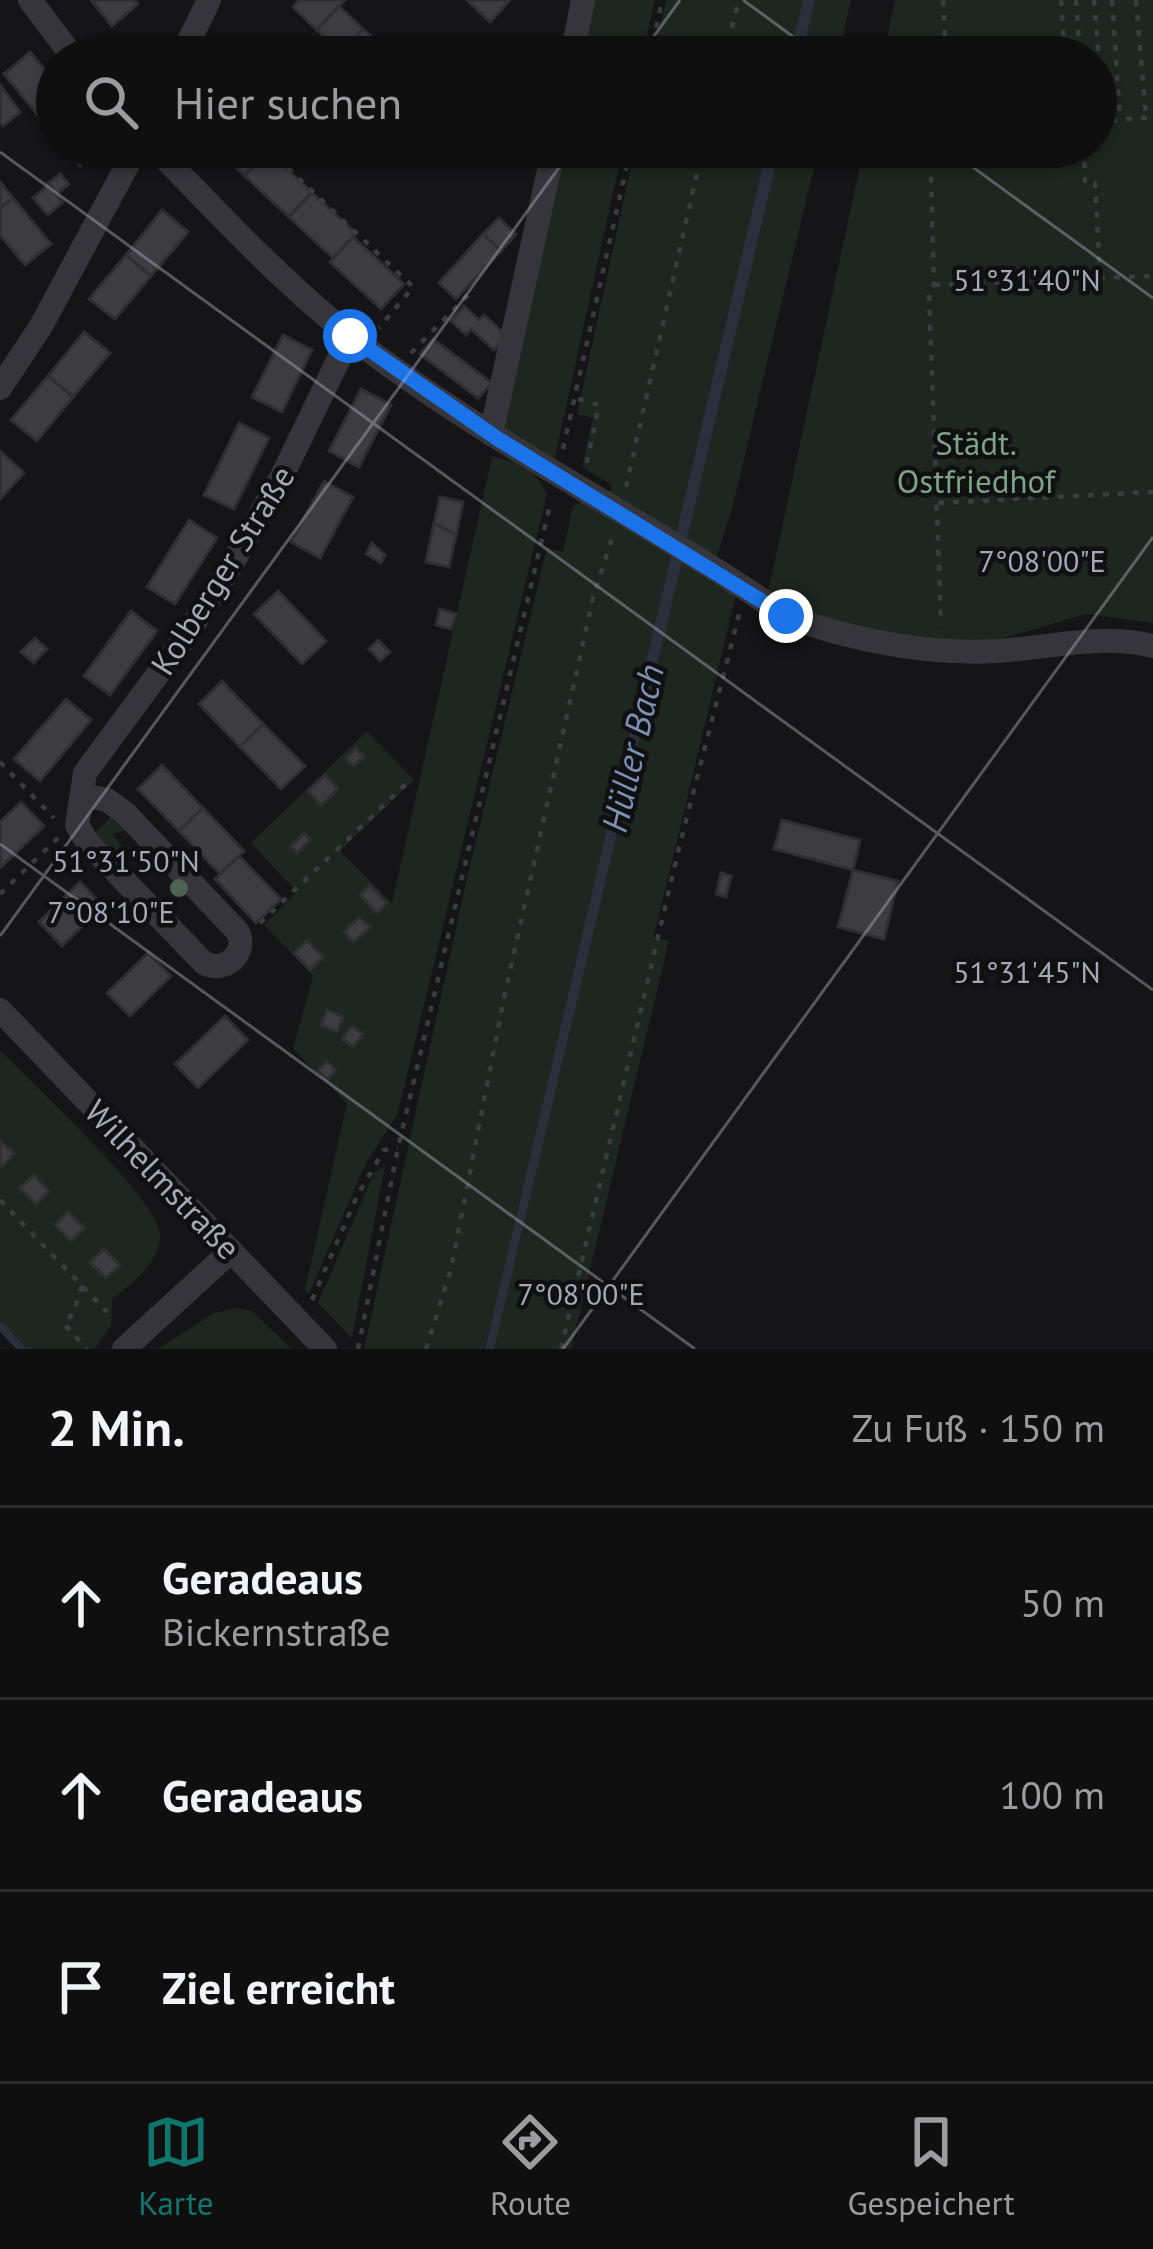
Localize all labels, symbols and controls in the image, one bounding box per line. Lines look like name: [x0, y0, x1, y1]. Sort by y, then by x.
search box: [36, 36, 1117, 168]
icon: search: [78, 69, 144, 135]
text: Hier suchen: [174, 73, 402, 131]
text: 51°31'40"N: [953, 260, 1101, 299]
route start: [323, 309, 377, 363]
park label: Städt. Ostfriedhof: [897, 421, 1057, 502]
street label: Kolberger Straße: [140, 457, 304, 683]
text: 7°08'00"E: [978, 541, 1106, 580]
route end: [759, 589, 813, 643]
water label: Hüller Bach: [590, 660, 674, 836]
text: 51°31'50"N: [52, 841, 200, 880]
text: 7°08'10"E: [47, 892, 175, 931]
text: 51°31'45"N: [953, 952, 1101, 991]
street label: Wilhelmstraße: [76, 1090, 250, 1268]
text: 7°08'00"E: [517, 1274, 645, 1313]
text: 2 Min.: [48, 1394, 185, 1460]
text: Zu Fuß · 150 m: [852, 1402, 1105, 1453]
text: Geradeaus: [162, 1548, 363, 1606]
icon: ahead: [48, 1570, 114, 1636]
text: 50 m: [1020, 1577, 1105, 1628]
text: Bickernstraße: [162, 1606, 391, 1657]
icon: ahead: [48, 1762, 114, 1828]
text: Geradeaus: [162, 1766, 363, 1824]
text: 100 m: [999, 1769, 1105, 1820]
icon: arrive: [48, 1954, 114, 2020]
text: Ziel erreicht: [162, 1958, 395, 2016]
tab: Karte: [138, 2109, 214, 2224]
tab: Route: [490, 2109, 571, 2224]
tab: Gespeichert: [847, 2109, 1015, 2224]

